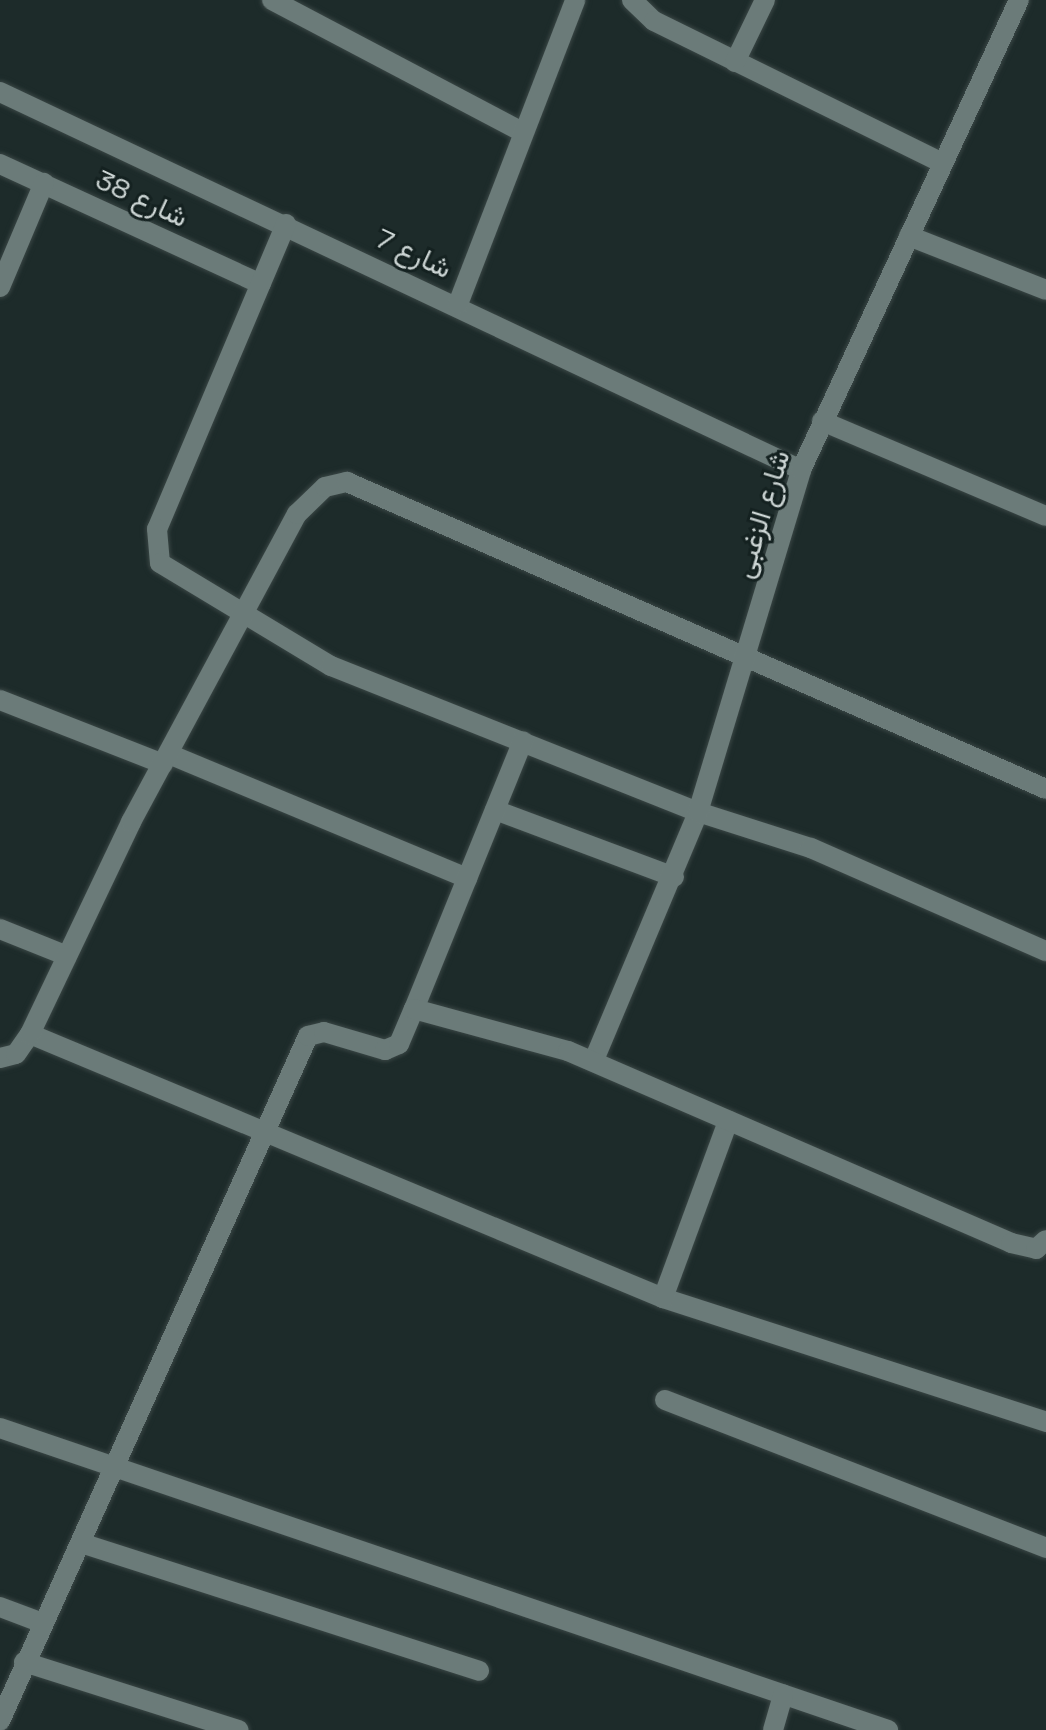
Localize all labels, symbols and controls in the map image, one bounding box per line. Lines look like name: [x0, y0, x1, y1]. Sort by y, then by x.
street label: شارع 38: [91, 162, 193, 234]
street label: شارع 7: [371, 221, 457, 285]
street label: شارع الزغبى: [726, 446, 796, 582]

